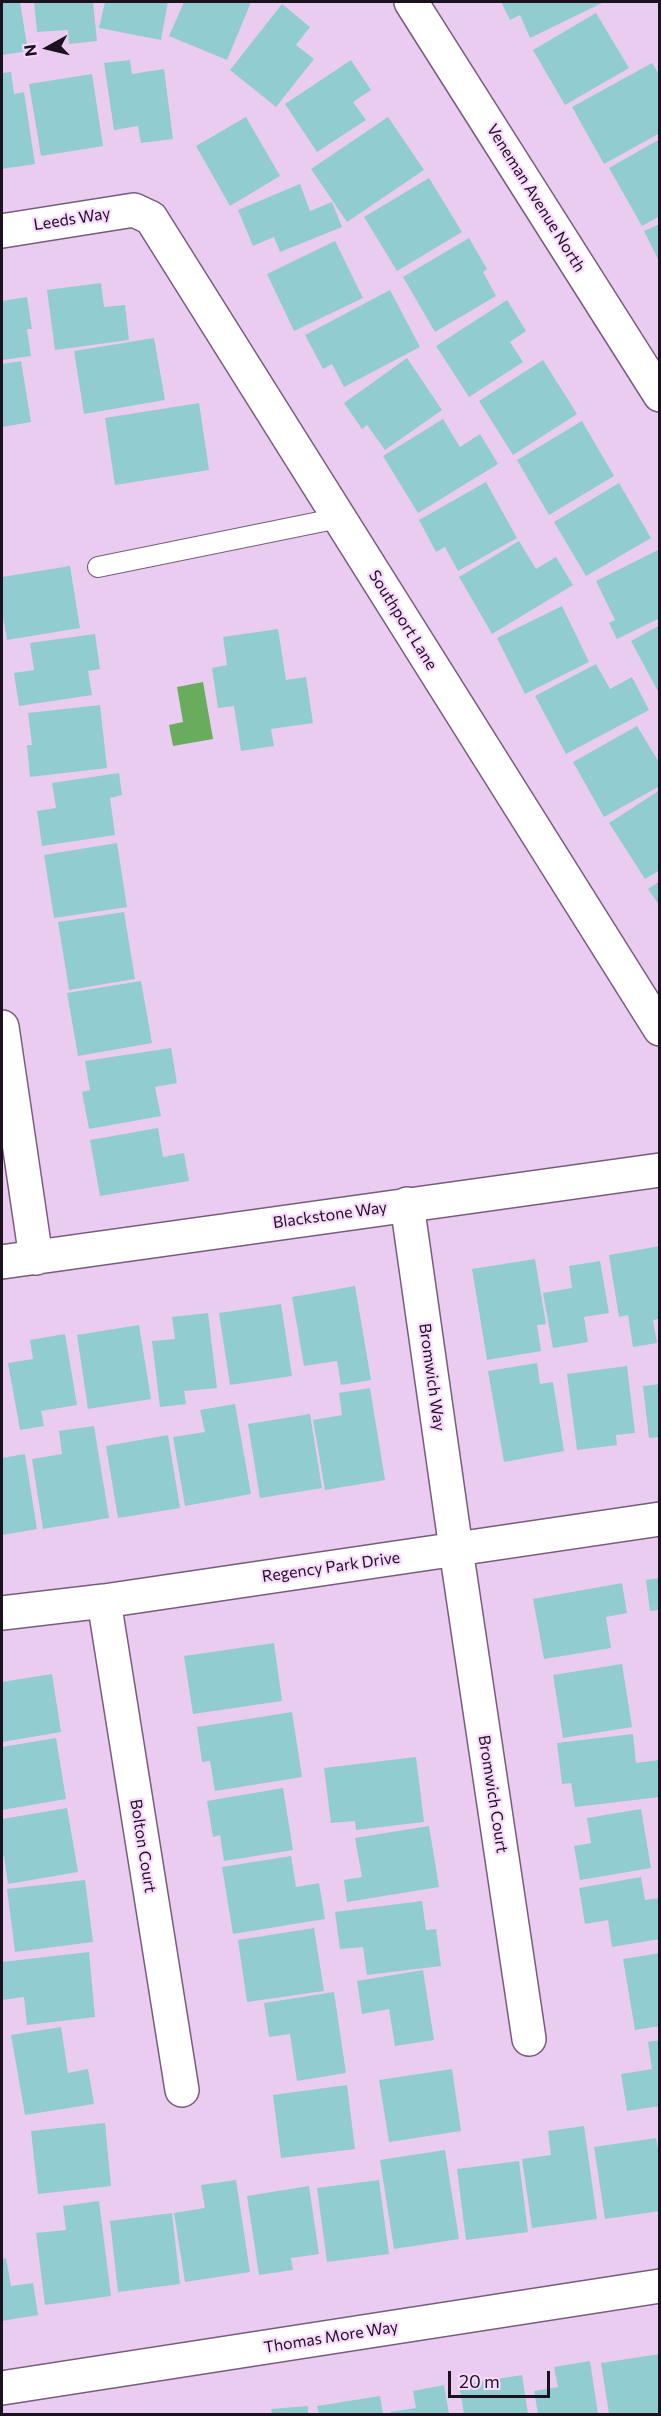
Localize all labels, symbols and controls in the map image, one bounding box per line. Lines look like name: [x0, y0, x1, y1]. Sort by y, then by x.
north arrow: [18, 18, 78, 78]
text: N: [19, 43, 40, 58]
street label: Veneman Avenue North: [483, 121, 589, 275]
street label: Leeds Way: [32, 203, 112, 235]
street label: Southport Lane: [365, 567, 441, 673]
street label: Blackstone Way: [272, 1197, 388, 1233]
street label: Bromwich Way: [415, 1322, 449, 1432]
street label: Regency Park Drive: [261, 1548, 401, 1586]
street label: Bromwich Court: [474, 1734, 512, 1854]
street label: Bolton Court: [126, 1798, 160, 1894]
street label: Thomas More Way: [262, 2317, 400, 2357]
scale bar: [451, 2359, 553, 2397]
text: 20 m: [459, 2370, 500, 2392]

